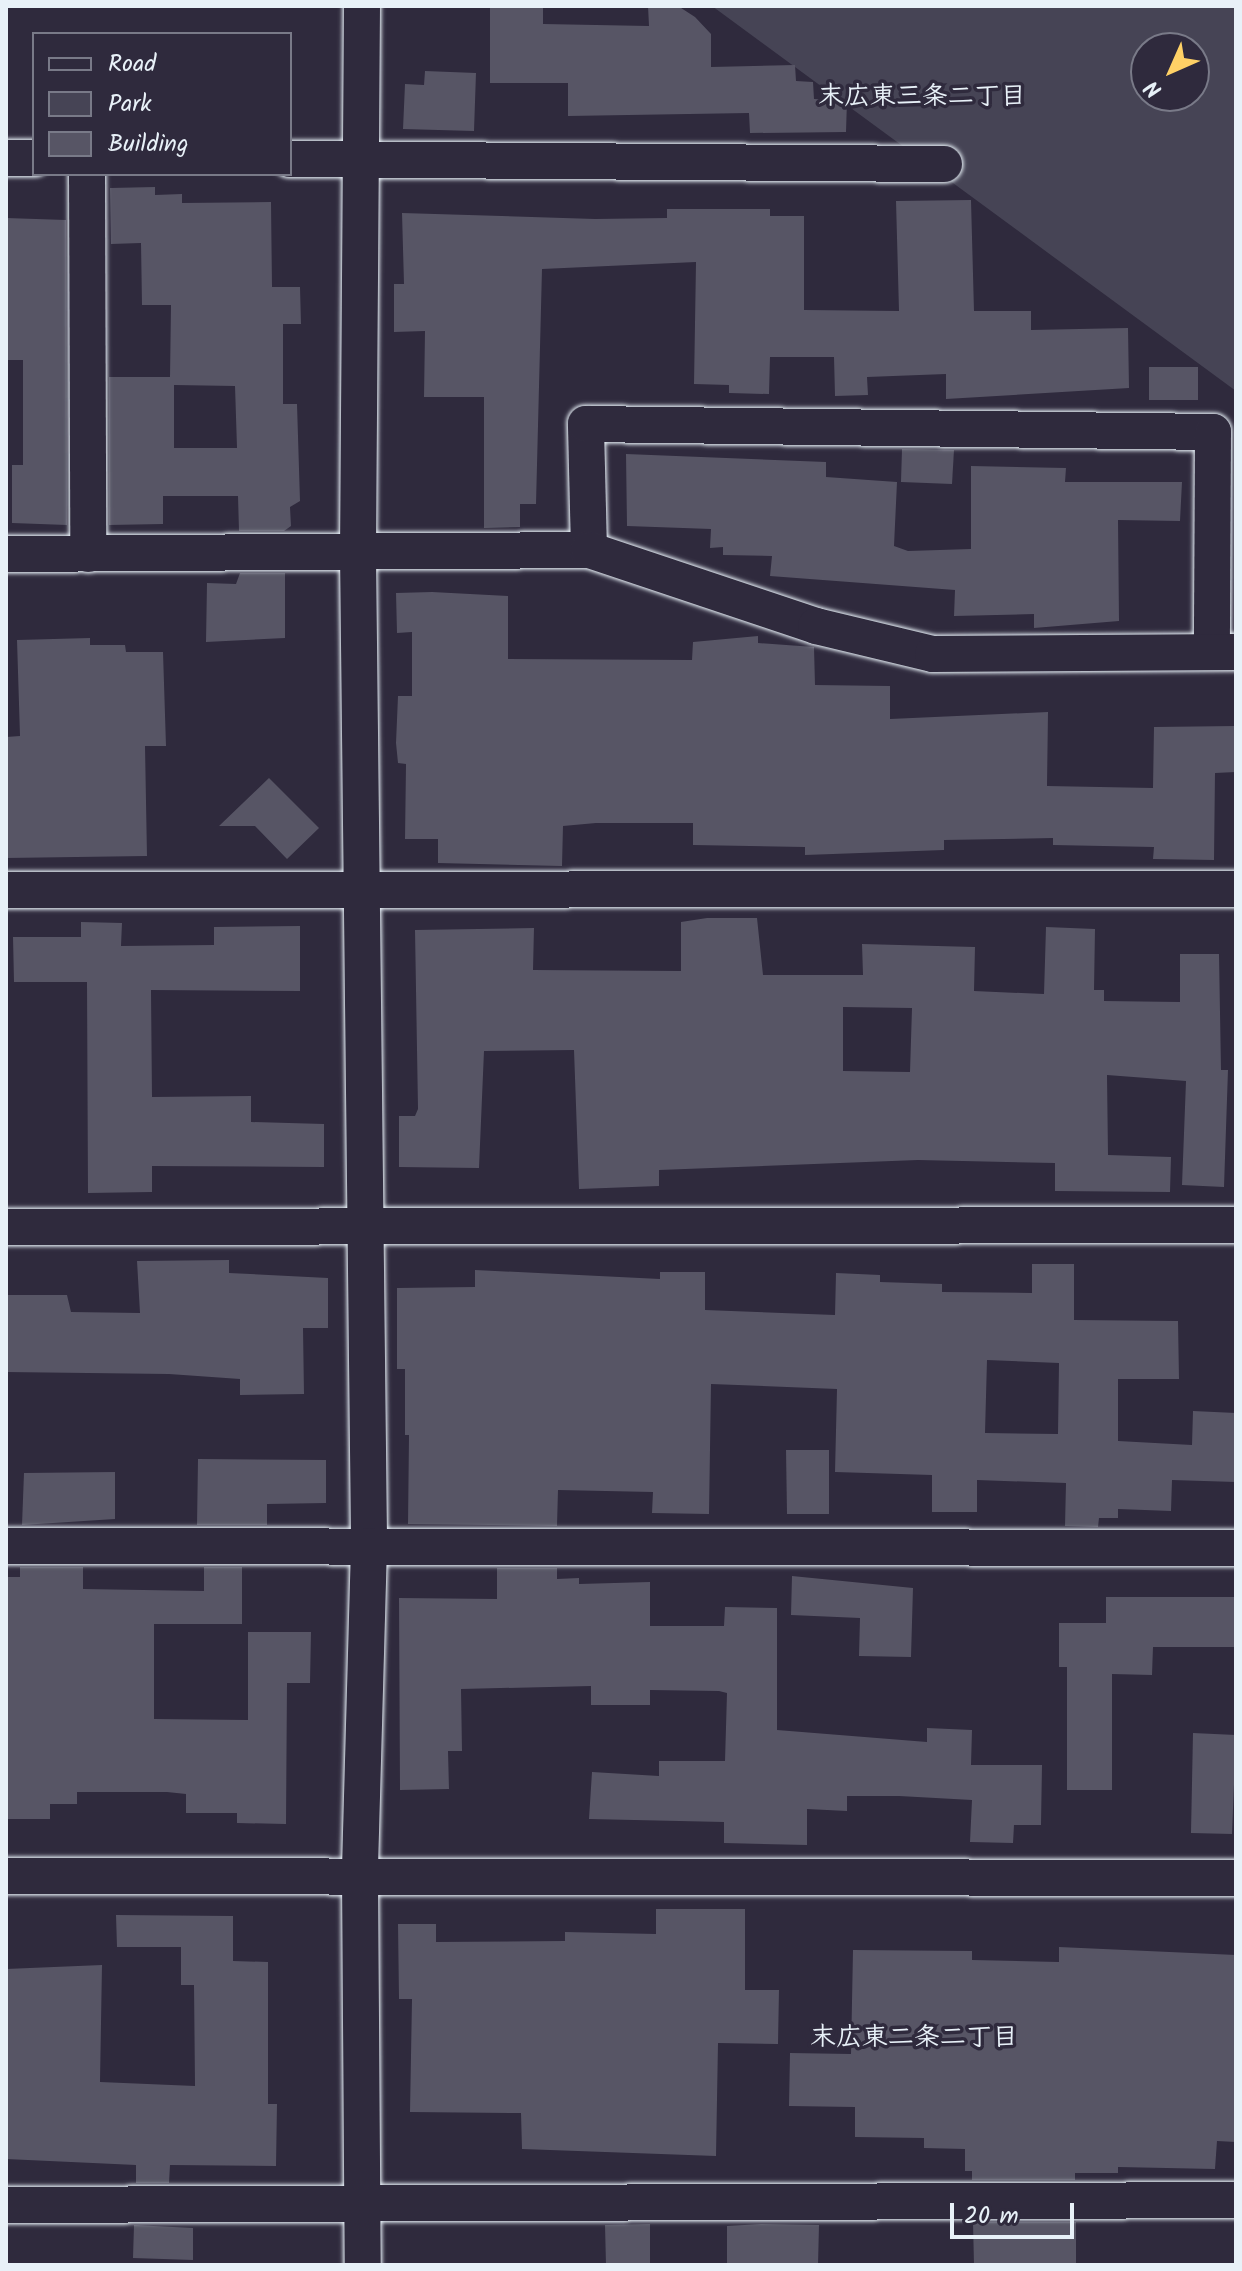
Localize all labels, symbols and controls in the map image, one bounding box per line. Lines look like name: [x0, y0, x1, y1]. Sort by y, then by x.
legend: [32, 32, 292, 176]
north arrow: [1130, 32, 1210, 112]
text: Road: [108, 45, 156, 84]
text: N: [1137, 71, 1171, 105]
district label: 末広東三条二丁目: [818, 82, 1026, 114]
text: Park: [108, 85, 152, 124]
text: Building: [108, 125, 188, 164]
district label: 末広東二条二丁目: [810, 2023, 1018, 2055]
scale bar: [954, 2187, 1078, 2237]
text: 20 m: [964, 2197, 1019, 2236]

